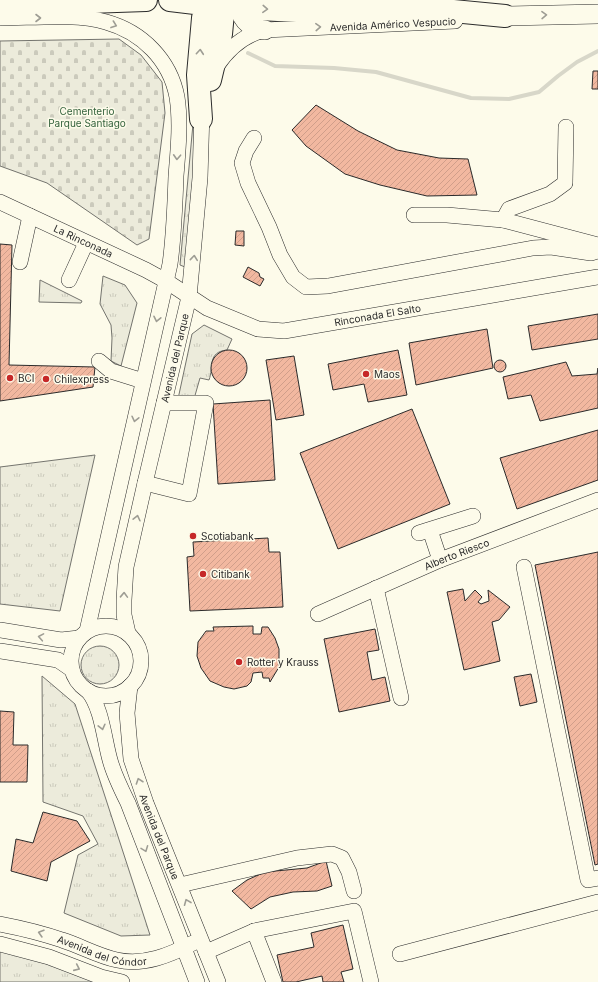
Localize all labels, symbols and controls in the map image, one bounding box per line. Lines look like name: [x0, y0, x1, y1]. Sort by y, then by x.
one-way arrow: [262, 5, 268, 13]
one-way arrow: [541, 11, 547, 19]
one-way arrow: [35, 14, 41, 22]
street label: Avenida Américo Vespucio: [330, 15, 456, 33]
one-way arrow: [111, 20, 118, 28]
one-way arrow: [315, 23, 321, 31]
one-way arrow: [196, 49, 205, 55]
park label: Cementerio Parque Santiago: [48, 105, 126, 129]
one-way arrow: [173, 154, 182, 160]
street label: La Rinconada: [52, 222, 115, 260]
one-way arrow: [189, 255, 198, 261]
street label: Rinconada El Salto: [333, 302, 422, 328]
street label: Avenida del Parque: [158, 312, 191, 404]
one-way arrow: [153, 316, 161, 322]
place label: Maos: [374, 368, 400, 380]
marker: Maos: [361, 369, 371, 379]
place label: BCI: [18, 372, 35, 384]
marker: BCI: [5, 373, 15, 383]
place label: Chilexpress: [54, 373, 109, 385]
marker: Chilexpress: [41, 374, 51, 384]
one-way arrow: [131, 416, 139, 422]
one-way arrow: [133, 515, 141, 521]
place label: Scotiabank: [201, 530, 254, 542]
marker: Scotiabank: [188, 531, 198, 541]
street label: Alberto Riesco: [422, 536, 491, 572]
place label: Citibank: [211, 568, 250, 580]
marker: Citibank: [198, 569, 208, 579]
one-way arrow: [120, 592, 128, 598]
one-way arrow: [38, 633, 44, 641]
place label: Rotter y Krauss: [247, 656, 319, 668]
marker: Rotter y Krauss: [234, 657, 244, 667]
one-way arrow: [97, 724, 105, 730]
one-way arrow: [135, 778, 144, 785]
street label: Avenida del Parque: [137, 792, 182, 881]
one-way arrow: [141, 846, 149, 853]
one-way arrow: [183, 899, 191, 906]
one-way arrow: [37, 929, 44, 938]
street label: Avenida del Cóndor: [56, 933, 148, 968]
one-way arrow: [73, 963, 81, 971]

